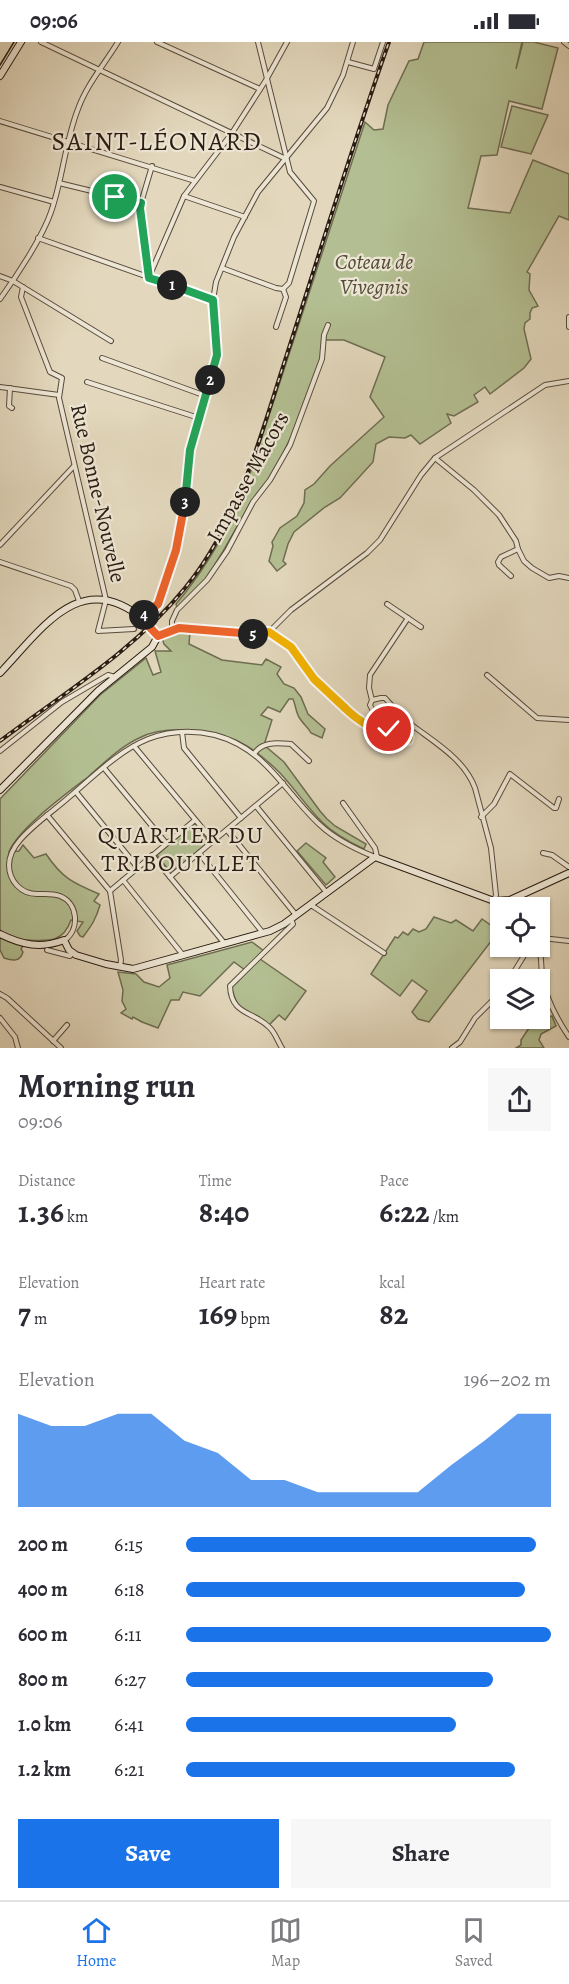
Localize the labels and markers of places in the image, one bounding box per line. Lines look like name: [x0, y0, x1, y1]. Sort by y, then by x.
pin: [89, 171, 140, 222]
pin: 1: [157, 270, 187, 300]
pin: 2: [195, 365, 225, 395]
pin: 3: [170, 487, 200, 517]
pin: 4: [129, 600, 159, 630]
pin: 5: [238, 619, 268, 649]
pin: [363, 703, 414, 754]

